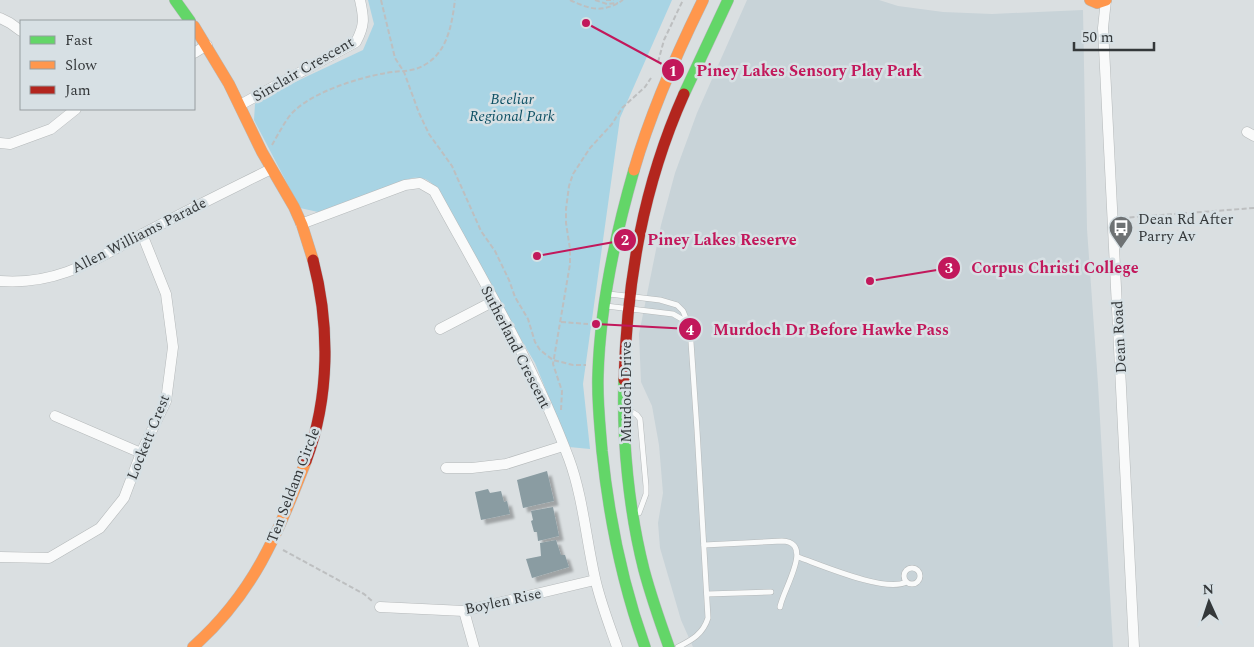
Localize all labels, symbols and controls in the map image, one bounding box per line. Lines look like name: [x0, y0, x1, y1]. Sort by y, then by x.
legend: [20, 20, 195, 110]
scale bar: [1074, 20, 1154, 52]
text: 50 m: [1082, 26, 1114, 49]
text: Fast: [65, 29, 93, 52]
street label: Sinclair Crescent: [248, 31, 358, 108]
text: Slow: [65, 54, 97, 77]
callout: Piney Lakes Sensory Play Park: [661, 55, 932, 86]
text: Piney Lakes Sensory Play Park: [696, 59, 922, 83]
text: 1: [669, 60, 677, 83]
text: Jam: [65, 79, 91, 102]
park label: Beeliar Regional Park: [469, 88, 555, 128]
street label: Allen Williams Parade: [68, 191, 211, 279]
place label: Dean Rd After Parry Av: [1138, 208, 1233, 248]
bus stop icon: Dean Rd After Parry Av: [1108, 215, 1134, 249]
callout: Piney Lakes Reserve: [613, 224, 807, 255]
text: Piney Lakes Reserve: [647, 228, 797, 252]
text: 2: [621, 229, 629, 252]
callout: Corpus Christi College: [936, 252, 1149, 283]
text: Corpus Christi College: [971, 256, 1139, 280]
text: 3: [945, 257, 953, 280]
street label: Sutherland Crescent: [475, 282, 557, 413]
street label: Dean Road: [1106, 300, 1133, 374]
callout: Murdoch Dr Before Hawke Pass: [678, 314, 959, 345]
text: Murdoch Dr Before Hawke Pass: [713, 318, 949, 342]
text: 4: [686, 319, 695, 342]
street label: Murdoch Drive: [615, 341, 638, 443]
street label: Lockett Crest: [121, 391, 176, 483]
street label: Ten Seldam Circle: [261, 424, 326, 546]
north arrow: [1184, 577, 1234, 627]
text: N: [1202, 579, 1215, 600]
street label: Boylen Rise: [463, 582, 544, 621]

